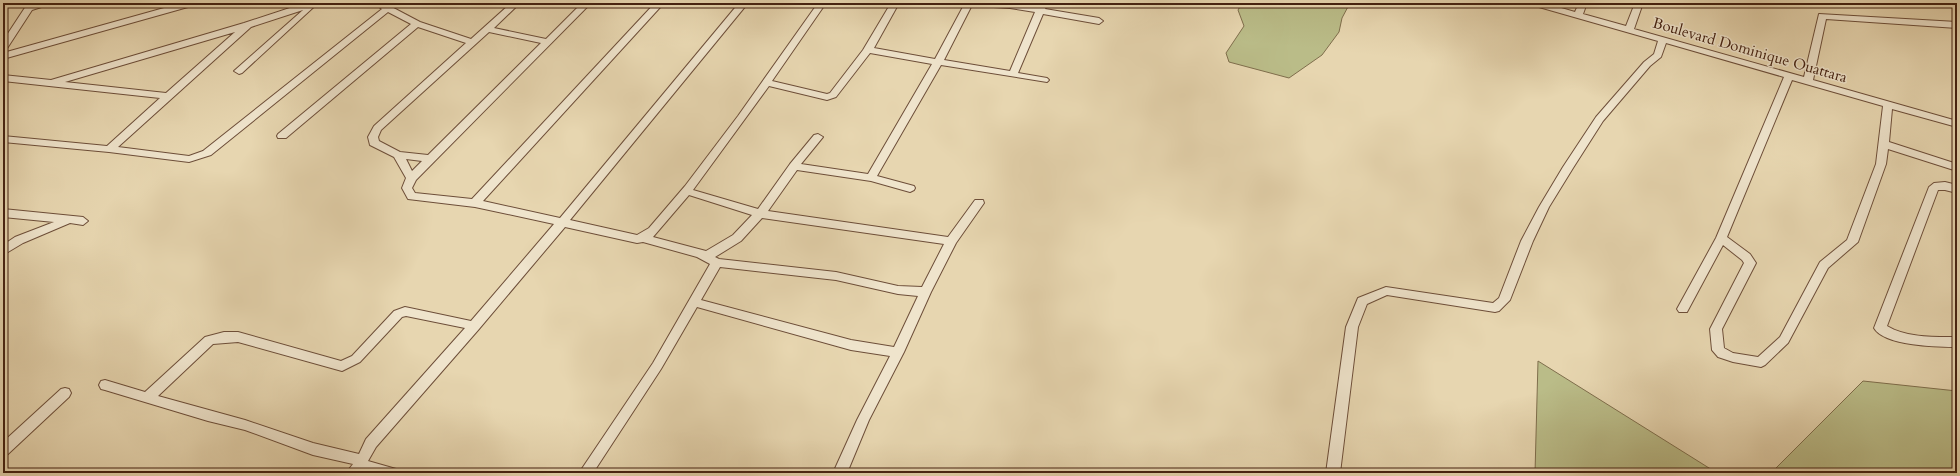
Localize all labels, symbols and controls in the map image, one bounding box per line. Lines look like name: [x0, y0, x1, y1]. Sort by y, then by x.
street label: Boulevard Dominique Ouattara: [1650, 13, 1850, 88]

